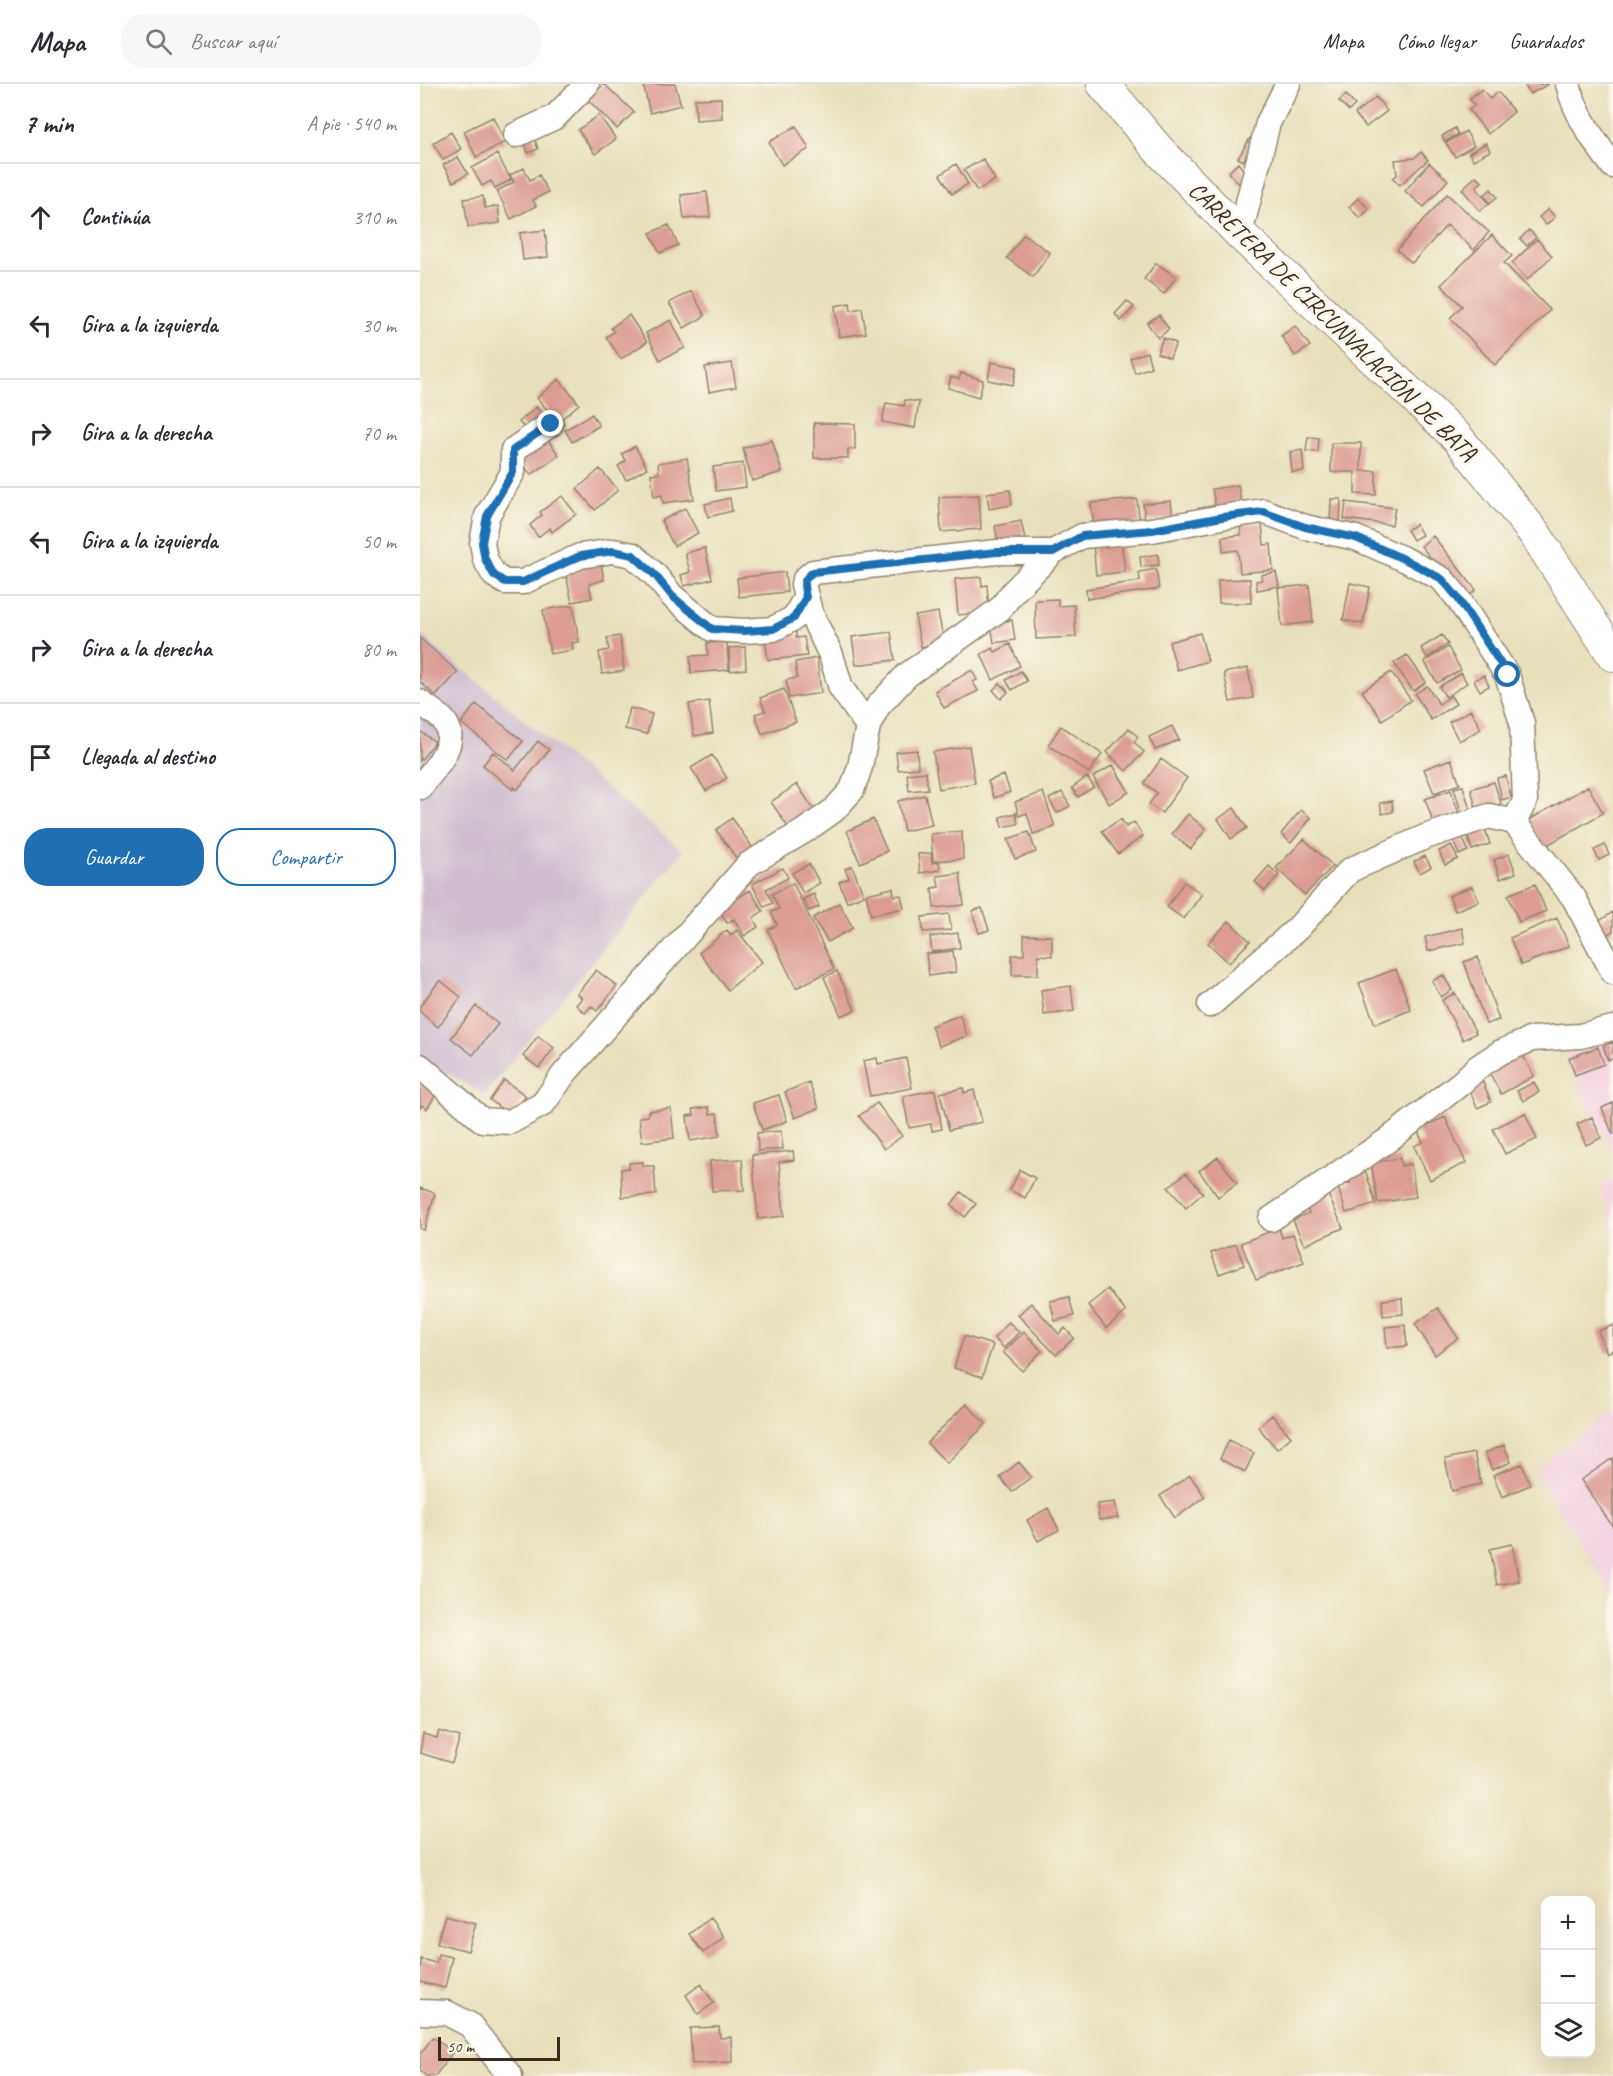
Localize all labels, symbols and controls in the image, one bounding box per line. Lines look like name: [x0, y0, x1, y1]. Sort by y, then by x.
search box: [121, 14, 541, 68]
text: Mapa: [30, 24, 85, 59]
icon: search: [142, 25, 175, 58]
text: Buscar aquí: [190, 27, 276, 55]
text: Mapa: [1323, 28, 1364, 54]
text: Cómo llegar: [1397, 28, 1476, 54]
text: Guardados: [1509, 28, 1583, 54]
text: 7 min: [24, 107, 74, 140]
text: A pie · 540 m: [307, 111, 396, 136]
street label: CARRETERA DE CIRCUNVALACIÓN DE BATA: [1182, 175, 1484, 468]
icon: ahead: [24, 201, 57, 234]
text: Continúa: [81, 203, 149, 231]
text: 310 m: [353, 205, 396, 230]
icon: left: [24, 309, 57, 342]
text: Gira a la izquierda: [81, 311, 218, 339]
text: 30 m: [362, 313, 396, 338]
route end: [537, 410, 563, 436]
icon: right: [24, 417, 57, 450]
text: Gira a la derecha: [81, 419, 212, 447]
text: 70 m: [362, 421, 396, 446]
icon: left: [24, 525, 57, 558]
text: Gira a la izquierda: [81, 527, 218, 555]
text: 50 m: [362, 529, 396, 554]
icon: right: [24, 633, 57, 666]
text: Gira a la derecha: [81, 635, 212, 663]
text: 80 m: [362, 637, 396, 662]
route start: [1494, 661, 1520, 687]
icon: arrive: [24, 741, 57, 774]
text: Llegada al destino: [81, 743, 215, 771]
button: Guardar: [24, 828, 204, 886]
button: Compartir: [216, 828, 396, 886]
map controls: [1541, 1896, 1595, 2058]
button: +: [1541, 1896, 1595, 1950]
button: −: [1541, 1950, 1595, 2004]
button: layers: [1541, 2004, 1595, 2058]
scale bar: [438, 2034, 560, 2062]
text: 50 m: [447, 2037, 474, 2057]

